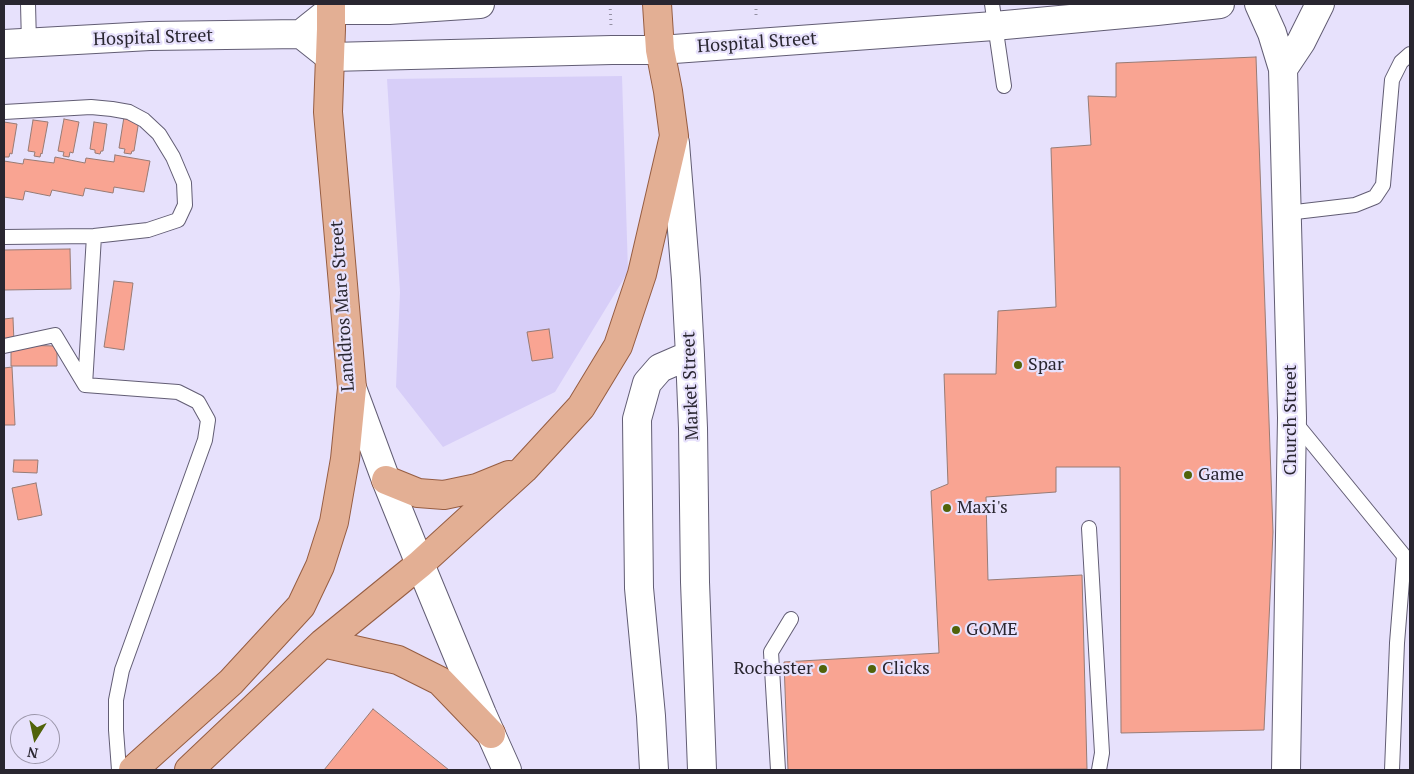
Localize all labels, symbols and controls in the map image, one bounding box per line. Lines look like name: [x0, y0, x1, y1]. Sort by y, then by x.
street label: Hospital Street: [93, 25, 213, 51]
street label: Hospital Street: [696, 28, 818, 58]
street label: Landdros Mare Street: [326, 220, 360, 392]
street label: Market Street: [678, 331, 704, 441]
place label: Spar: [1028, 354, 1064, 376]
marker: Spar: [1012, 359, 1024, 371]
street label: Church Street: [1280, 365, 1302, 475]
place label: Game: [1198, 464, 1244, 486]
marker: Game: [1182, 469, 1194, 481]
place label: Maxi's: [957, 497, 1008, 519]
marker: Maxi's: [941, 502, 953, 514]
place label: GOME: [966, 619, 1018, 641]
marker: GOME: [950, 624, 962, 636]
place label: Rochester: [733, 658, 813, 680]
place label: Clicks: [882, 658, 930, 680]
marker: Rochester: [817, 663, 829, 675]
marker: Clicks: [866, 663, 878, 675]
north arrow: [10, 714, 60, 764]
text: N: [26, 743, 39, 764]

